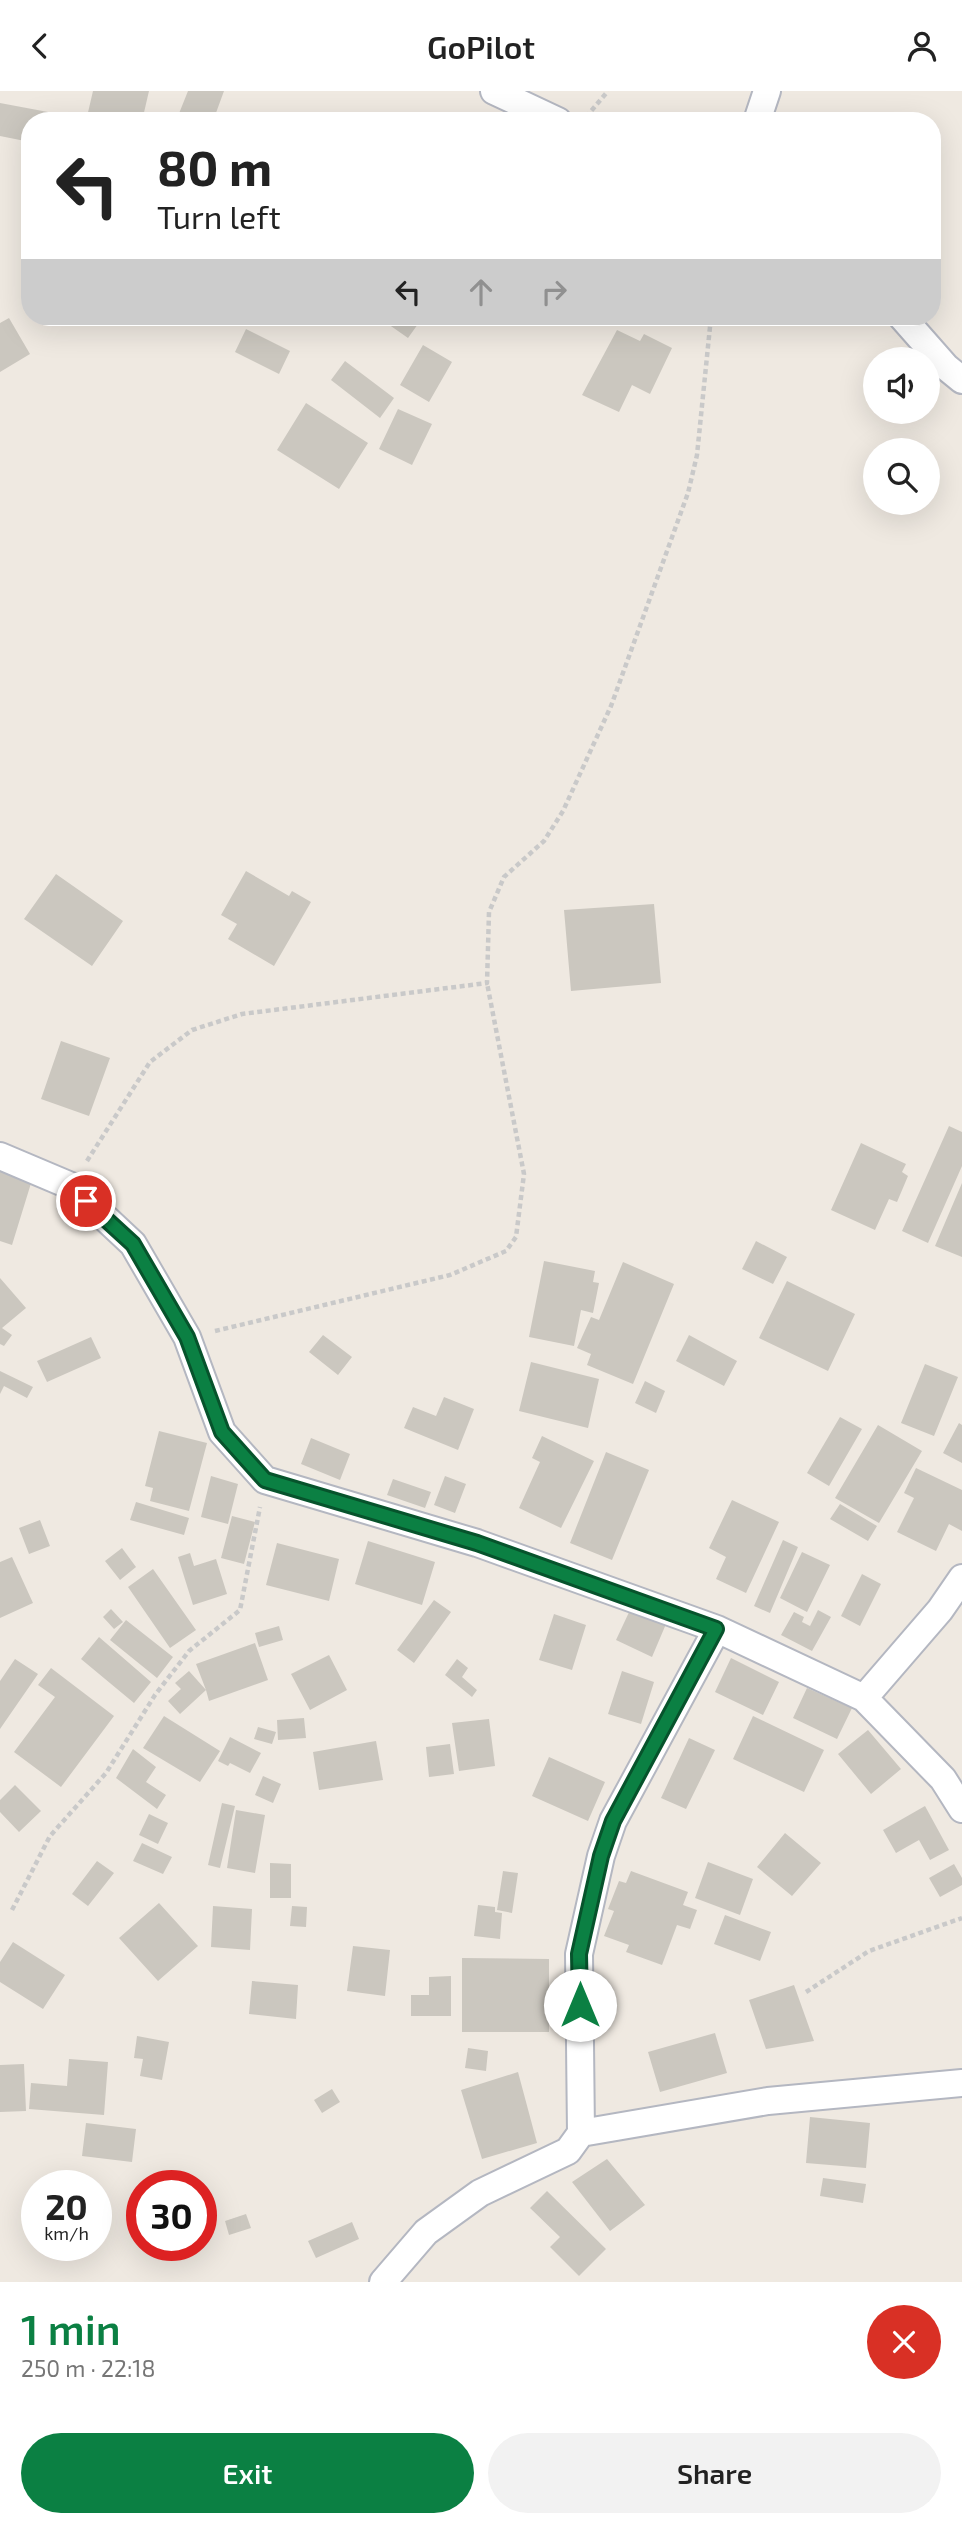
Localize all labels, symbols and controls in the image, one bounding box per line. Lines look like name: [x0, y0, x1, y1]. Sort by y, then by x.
icon: back: [21, 27, 59, 65]
text: GoPilot: [427, 27, 535, 65]
icon: person: [903, 27, 941, 65]
text: 80 m: [157, 137, 272, 196]
icon: left: [42, 140, 133, 231]
text: Turn left: [157, 197, 281, 235]
icon: left: [389, 273, 427, 311]
icon: ahead: [462, 273, 500, 311]
icon: right: [535, 273, 573, 311]
map controls: [863, 347, 940, 515]
button: sound: [863, 347, 940, 424]
button: search: [863, 438, 940, 515]
pin: [56, 1171, 116, 1231]
icon: arrive: [67, 1182, 105, 1220]
position arrow: [543, 1968, 617, 2042]
speed limit sign: 30: [126, 2170, 217, 2261]
text: 20: [45, 2185, 88, 2227]
text: km/h: [44, 2222, 89, 2244]
text: 1 min: [21, 2303, 121, 2353]
button: close: [867, 2305, 941, 2379]
text: 250 m · 22:18: [21, 2354, 155, 2382]
button: Exit: [21, 2433, 474, 2513]
button: Share: [488, 2433, 941, 2513]

